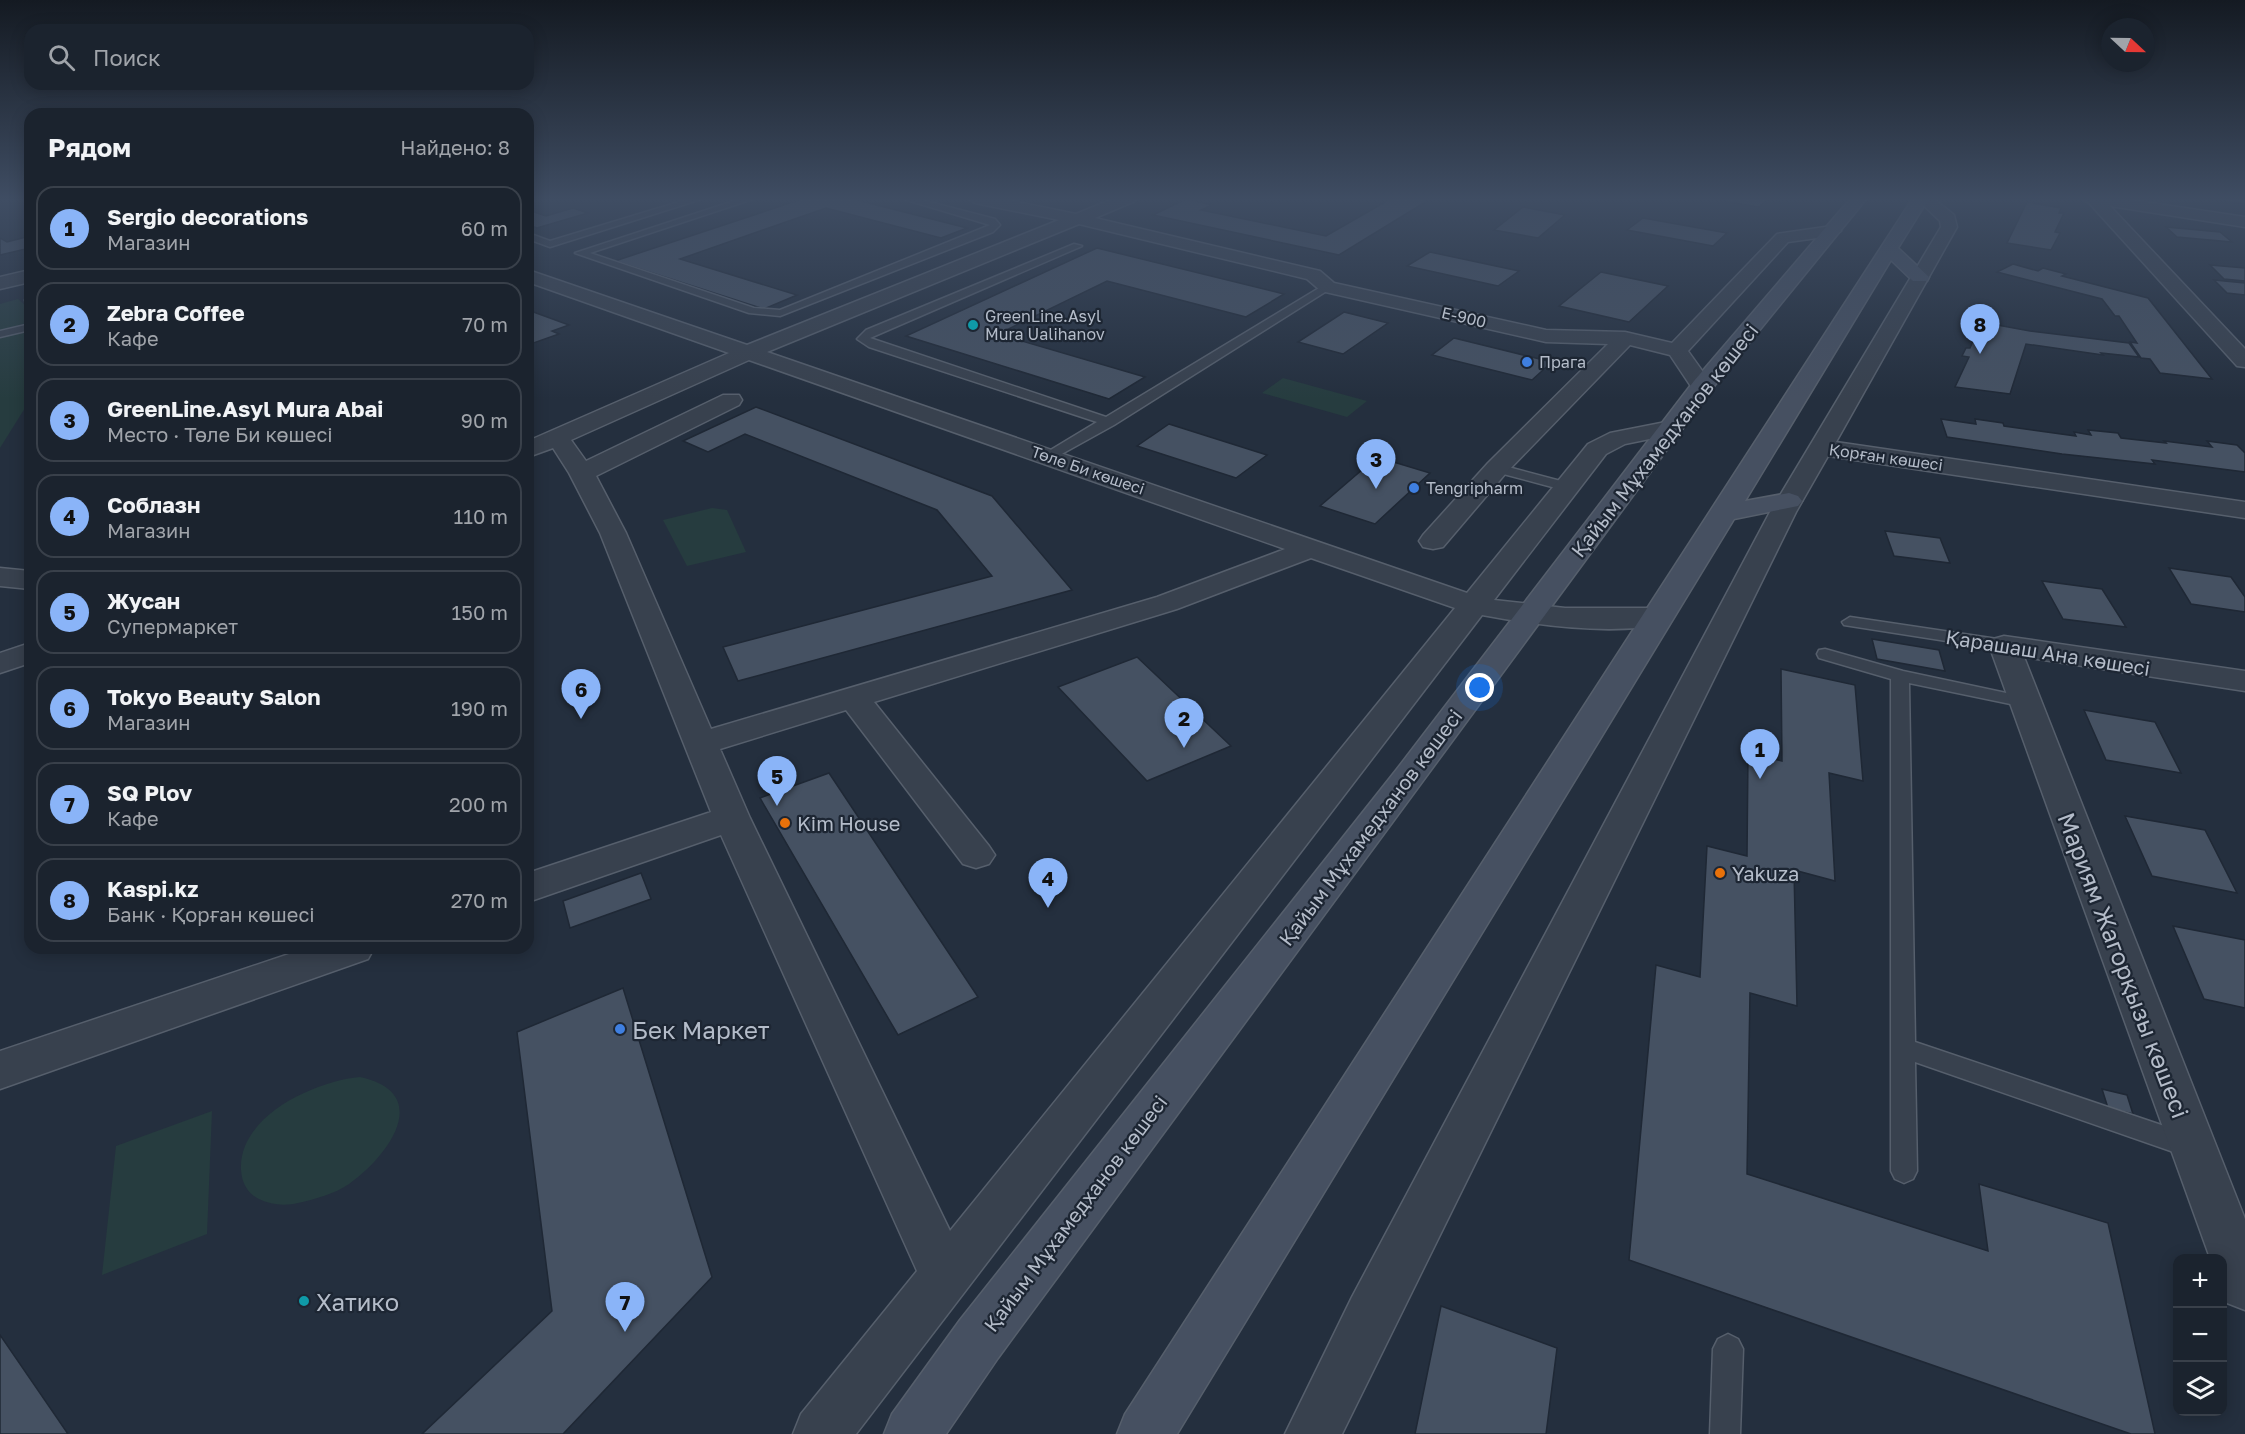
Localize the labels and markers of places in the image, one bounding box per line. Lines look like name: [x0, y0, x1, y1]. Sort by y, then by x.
pin: 8: [1960, 304, 2000, 354]
place label: GreenLine.Asyl Mura Ualihanov: [985, 306, 1105, 344]
marker: GreenLine.Asyl Mura Ualihanov: [966, 318, 980, 332]
place label: Прага: [1539, 352, 1586, 372]
marker: Прага: [1520, 355, 1534, 369]
pin: 3: [1356, 440, 1396, 489]
place label: Tengripharm: [1426, 478, 1523, 498]
marker: Tengripharm: [1407, 481, 1421, 495]
pin: 6: [562, 670, 600, 719]
pin: 2: [1164, 698, 1204, 748]
pin: 1: [1740, 730, 1780, 779]
pin: 5: [758, 756, 796, 806]
place label: Kim House: [797, 811, 900, 835]
marker: Kim House: [778, 816, 792, 830]
pin: 4: [1028, 858, 1068, 908]
place label: Yakuza: [1732, 861, 1799, 885]
marker: Yakuza: [1713, 866, 1727, 880]
place label: Бек Маркет: [632, 1015, 770, 1044]
marker: Бек Маркет: [613, 1022, 627, 1036]
pin: 7: [606, 1282, 644, 1332]
place label: Хатико: [316, 1287, 399, 1316]
marker: Хатико: [297, 1294, 311, 1308]

